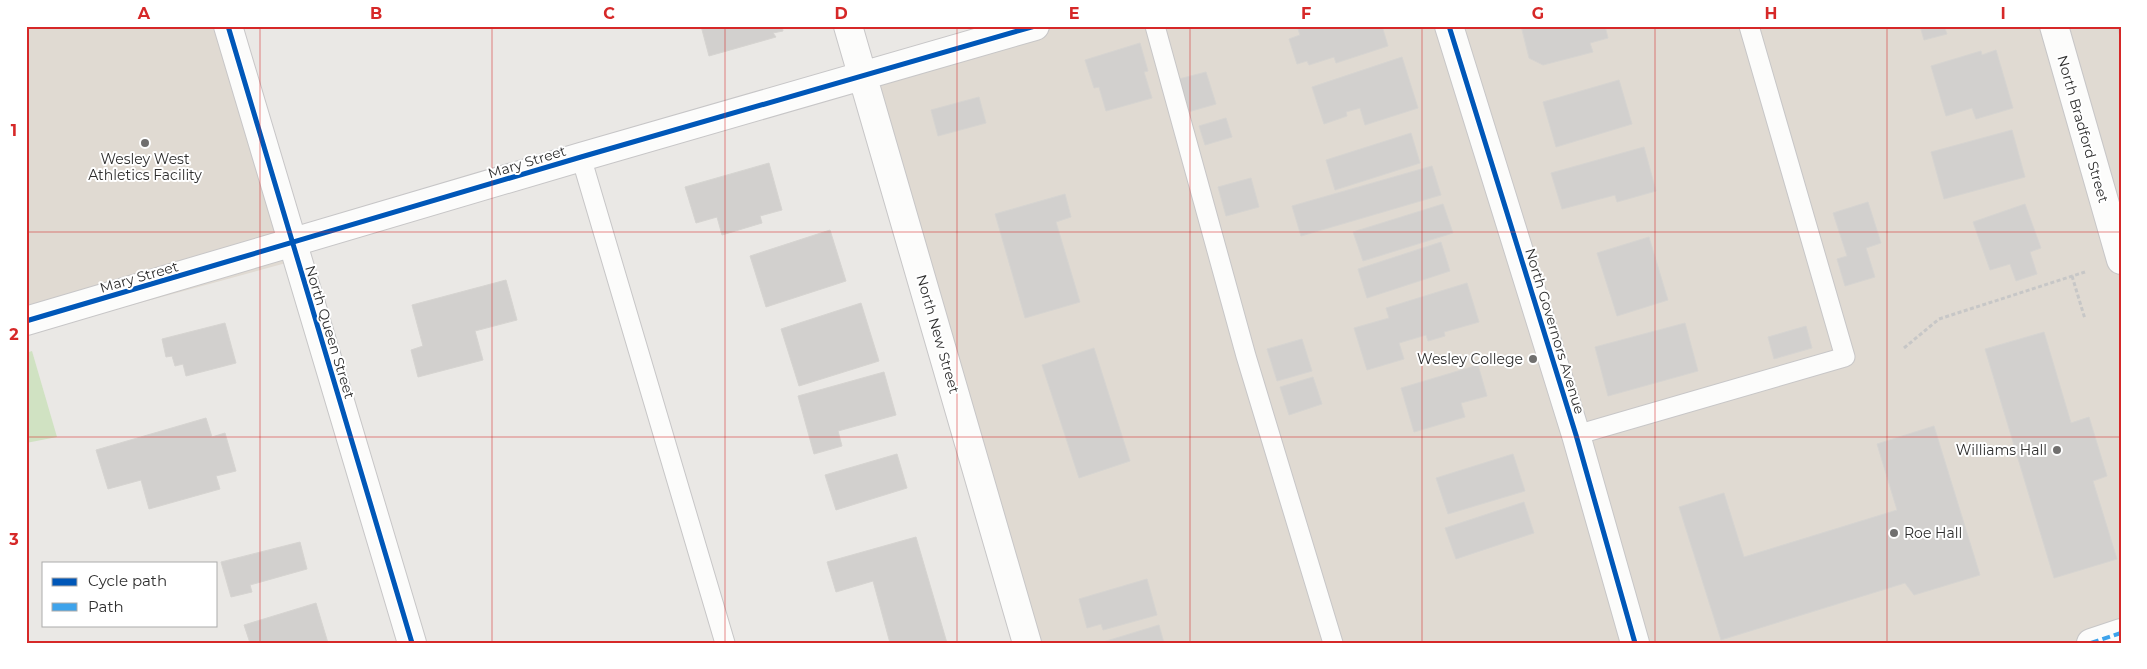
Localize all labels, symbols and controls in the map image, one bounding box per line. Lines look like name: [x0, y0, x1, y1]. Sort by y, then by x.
text: A: [137, 4, 151, 23]
text: B: [370, 4, 382, 23]
text: C: [603, 4, 615, 23]
text: D: [834, 4, 848, 23]
text: E: [1069, 4, 1079, 23]
text: F: [1301, 4, 1311, 23]
text: G: [1532, 4, 1544, 23]
text: H: [1765, 4, 1777, 23]
text: I: [2000, 4, 2006, 23]
street label: North Bradford Street: [2053, 53, 2113, 205]
text: 1: [11, 121, 17, 140]
marker: Wesley West Athletics Facility: [139, 137, 151, 149]
street label: Mary Street: [486, 142, 569, 182]
place label: Wesley West Athletics Facility: [88, 150, 202, 184]
street label: North Governors Avenue: [1521, 246, 1589, 416]
street label: Mary Street: [98, 257, 181, 297]
street label: North Queen Street: [301, 263, 359, 401]
street label: North New Street: [912, 272, 964, 396]
text: 2: [9, 325, 19, 344]
place label: Wesley College: [1417, 350, 1523, 368]
marker: Wesley College: [1527, 353, 1539, 365]
place label: Williams Hall: [1956, 441, 2047, 459]
marker: Williams Hall: [2051, 444, 2063, 456]
place label: Roe Hall: [1904, 524, 1962, 542]
marker: Roe Hall: [1888, 527, 1900, 539]
text: 3: [8, 530, 19, 549]
legend: [42, 562, 218, 626]
text: Cycle path: [88, 571, 167, 590]
text: Path: [88, 597, 124, 616]

